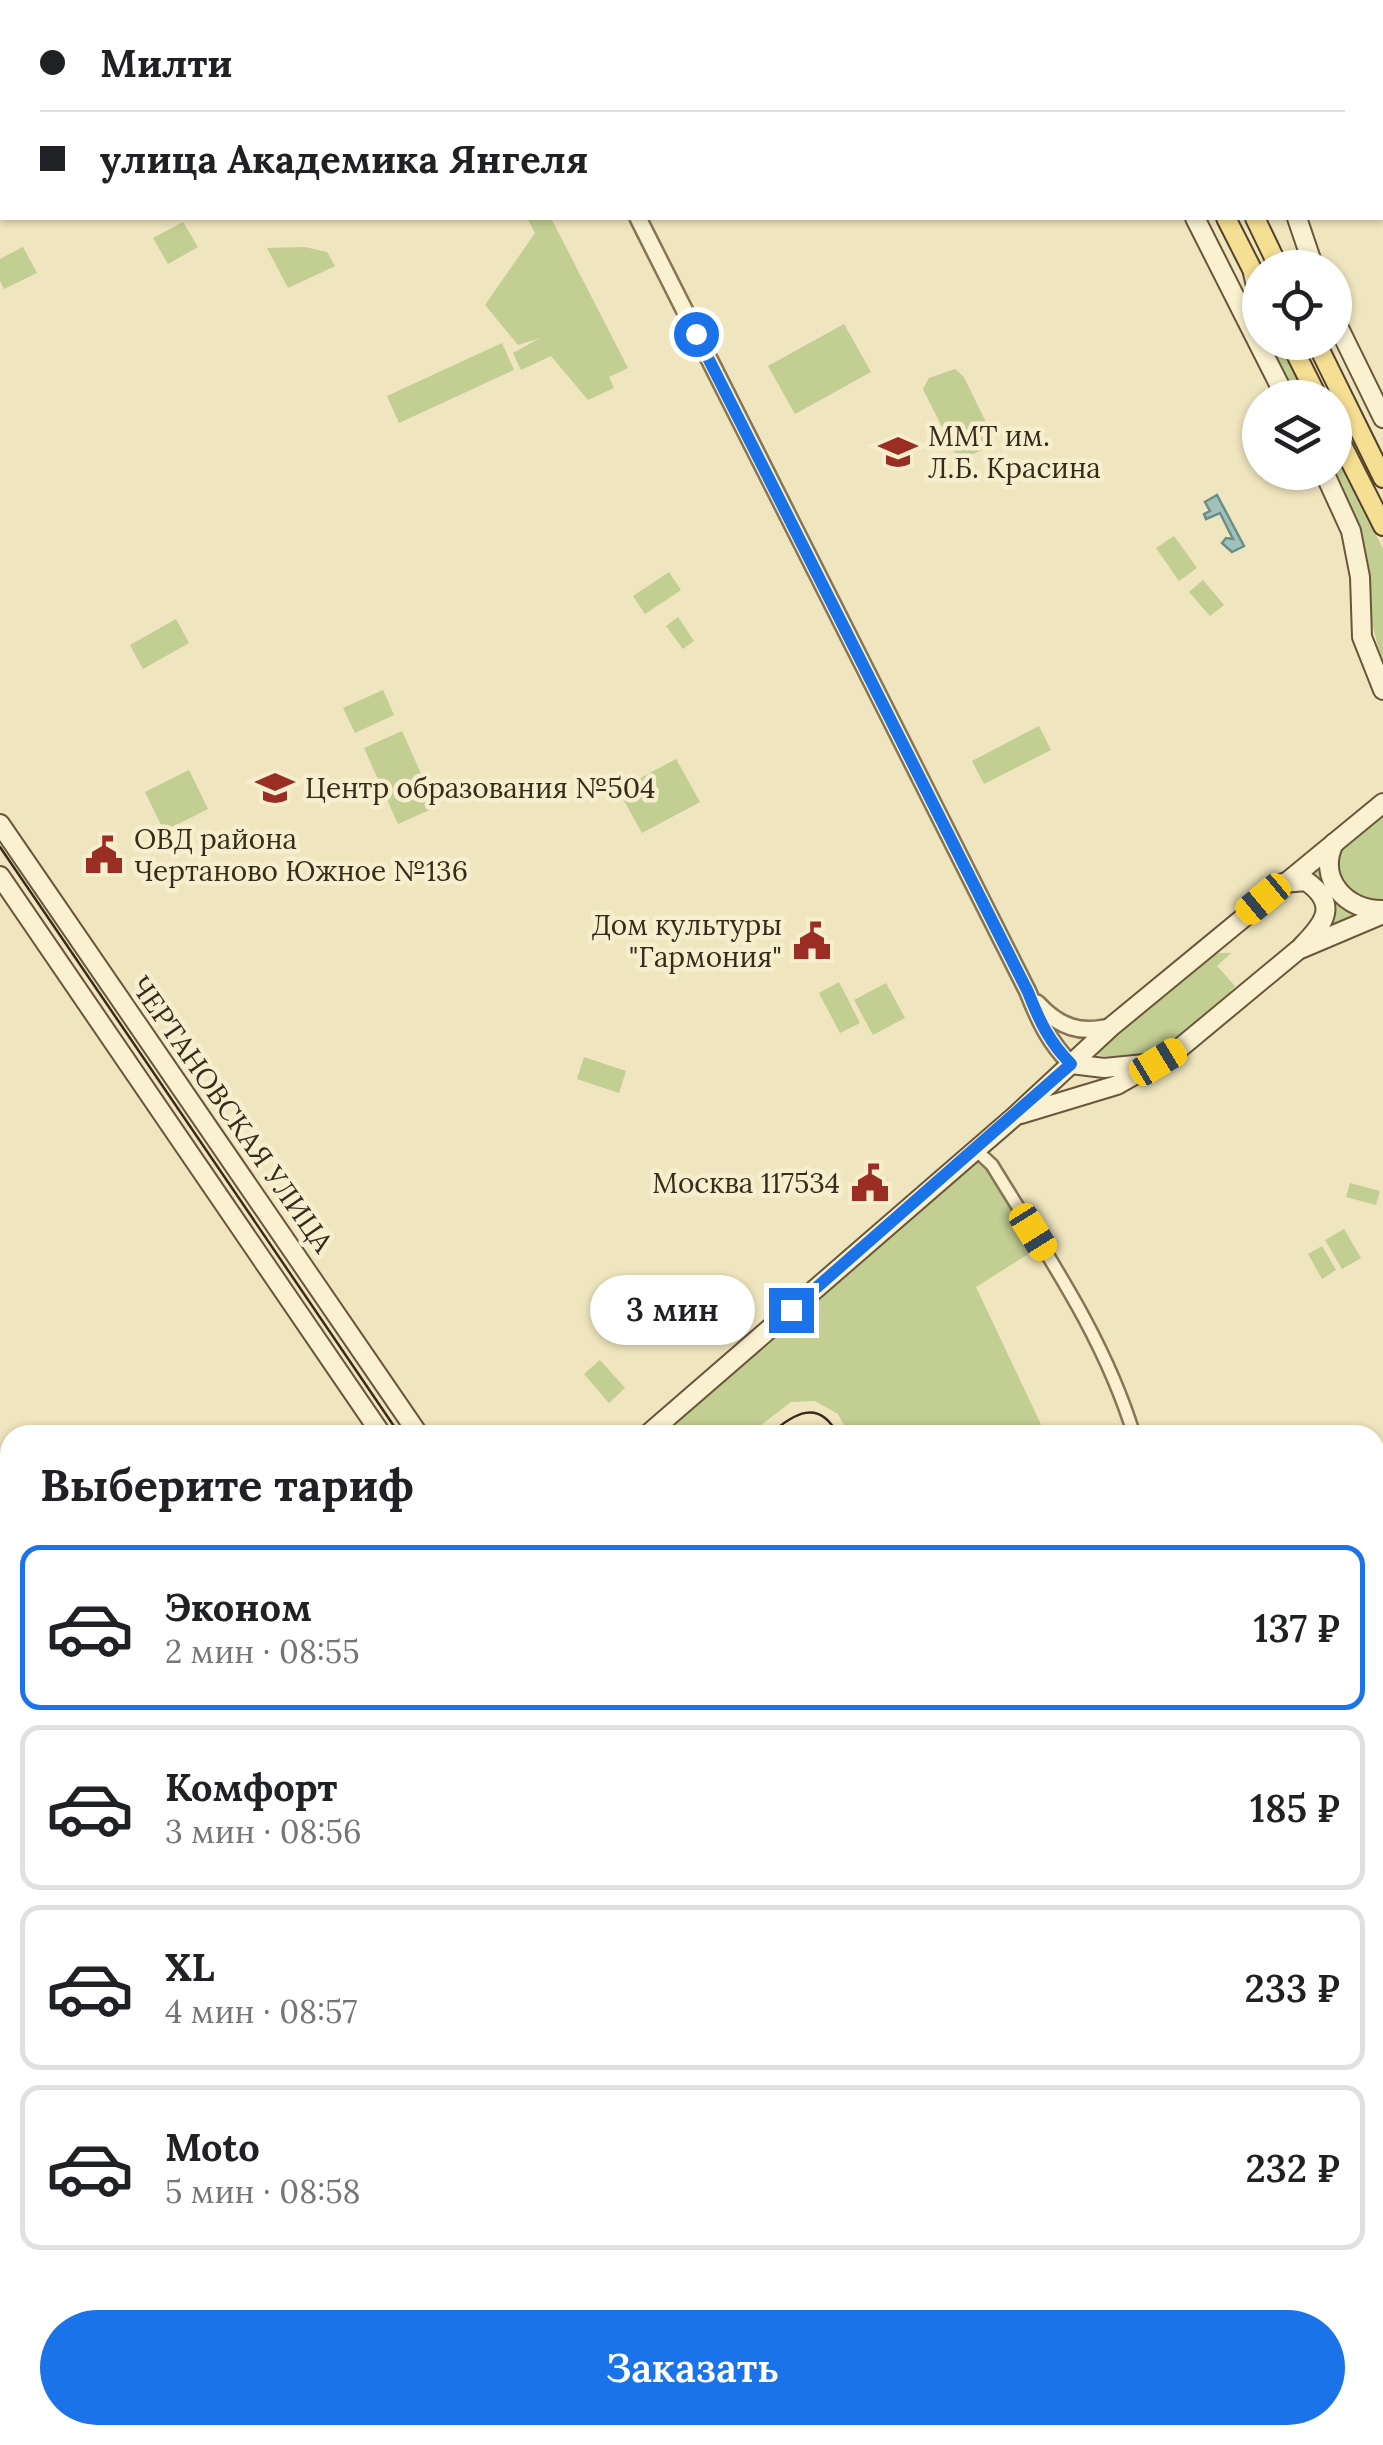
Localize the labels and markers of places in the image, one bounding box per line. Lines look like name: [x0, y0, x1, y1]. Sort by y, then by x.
place label: ММТ им. Л.Б. Красина: [928, 418, 1101, 486]
school or university icon: ММТ им. Л.Б. Красина: [877, 431, 919, 473]
school or university icon: Центр образования №504: [254, 767, 296, 809]
place label: Центр образования №504: [305, 770, 655, 806]
place label: ОВД района Чертаново Южное №136: [134, 821, 468, 889]
public building icon: ОВД района Чертаново Южное №136: [83, 834, 125, 876]
place label: Дом культуры "Гармония": [592, 907, 782, 975]
public building icon: Дом культуры "Гармония": [791, 920, 833, 962]
public building icon: Москва 117534: [849, 1162, 891, 1204]
place label: Москва 117534: [652, 1165, 840, 1201]

